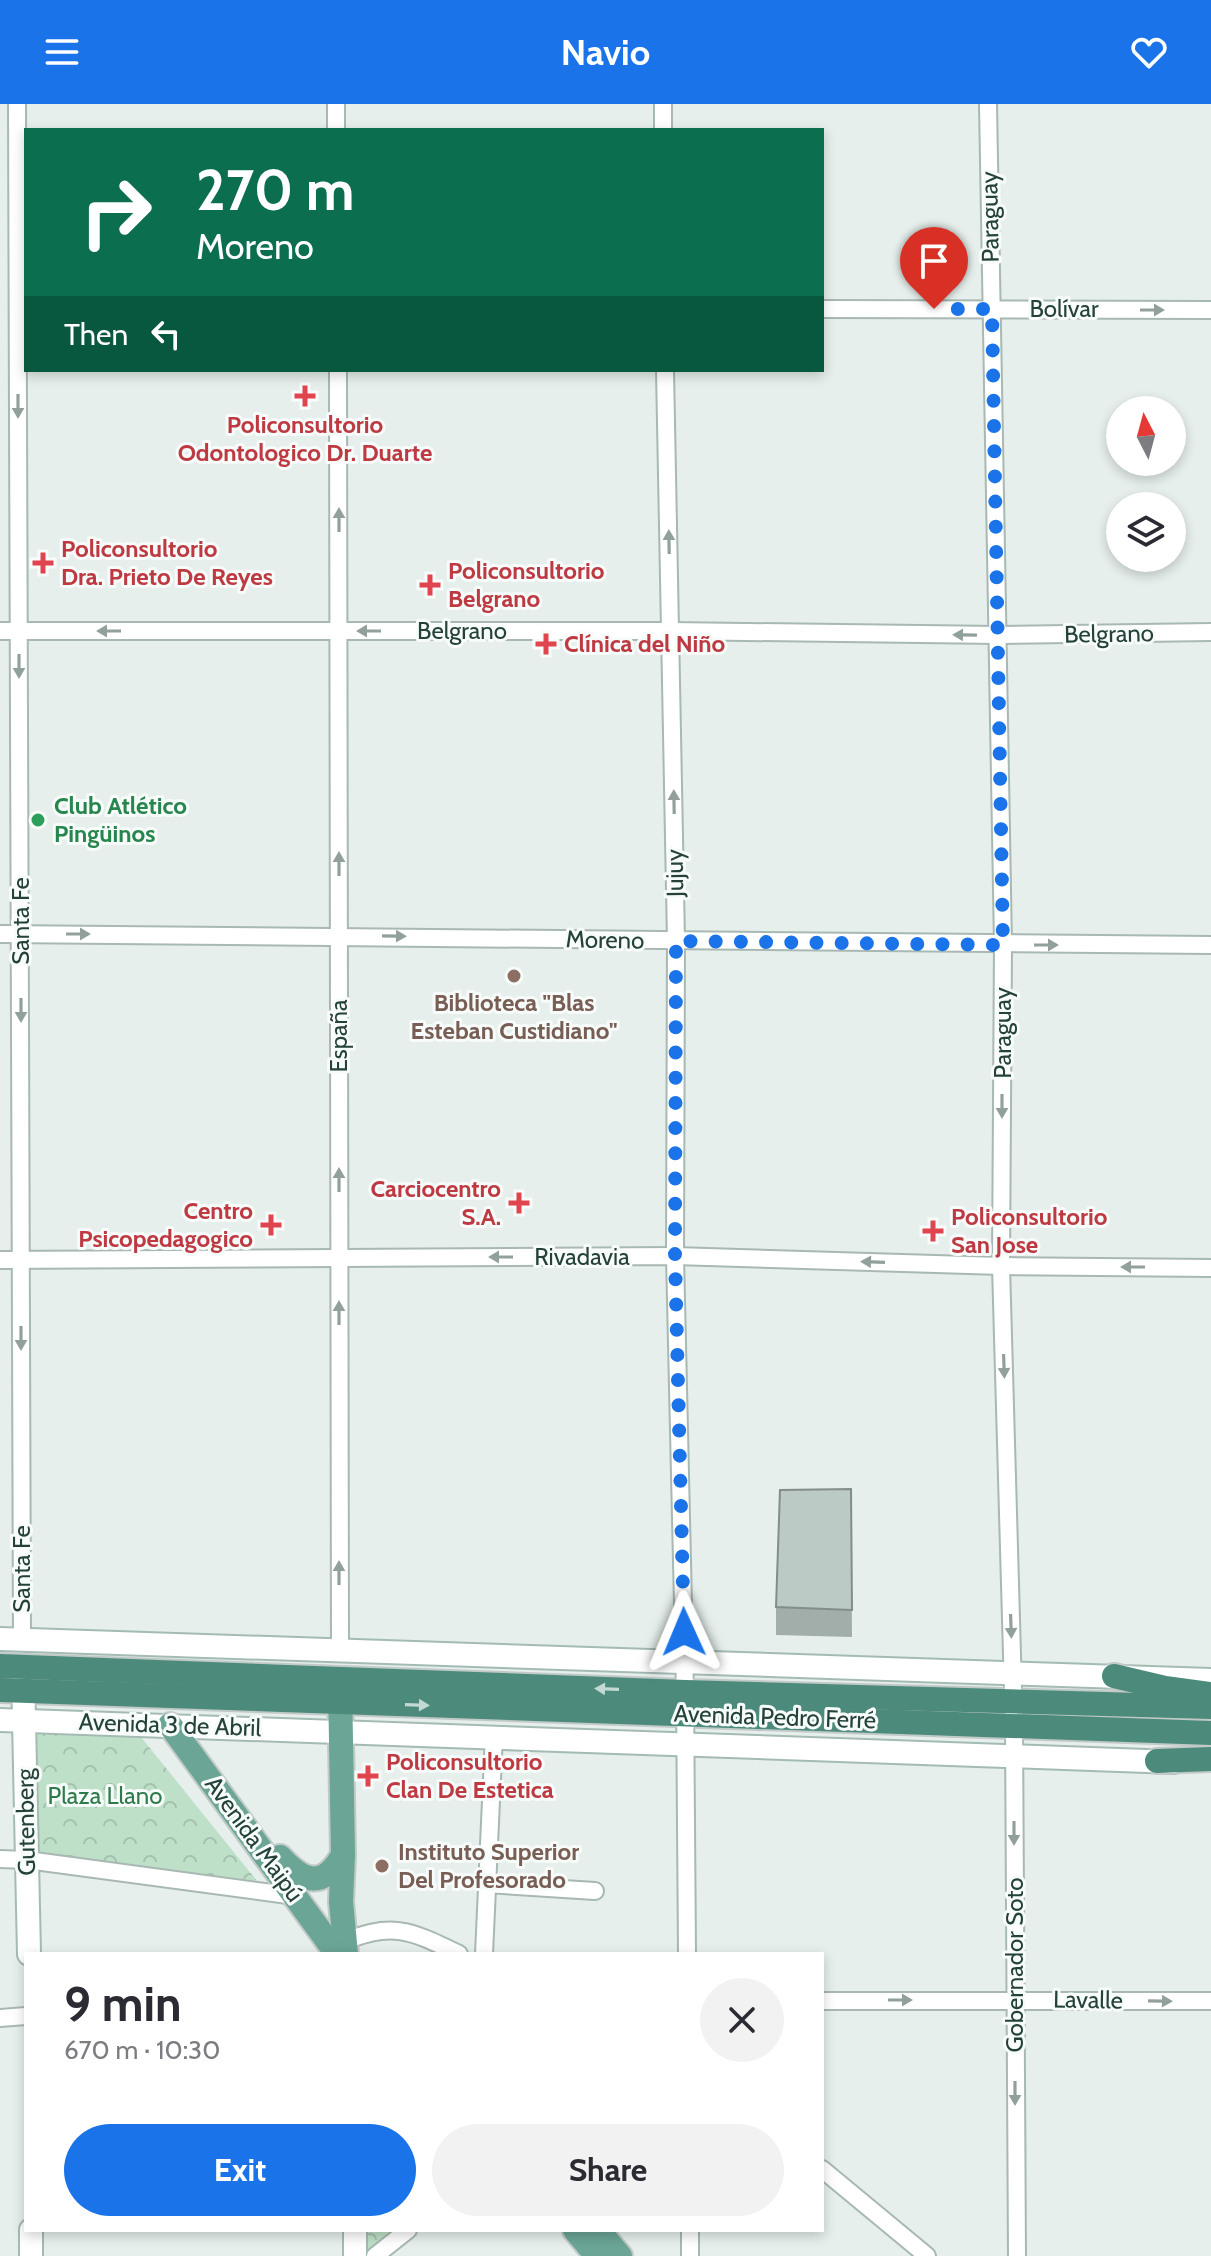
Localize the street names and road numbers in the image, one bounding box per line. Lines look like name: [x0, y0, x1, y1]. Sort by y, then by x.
street label: Paraguay: [974, 171, 1005, 263]
street label: Bolívar: [1029, 294, 1099, 323]
street label: Belgrano: [417, 616, 507, 645]
street label: Belgrano: [1064, 618, 1154, 649]
street label: Jujuy: [660, 849, 689, 898]
street label: Santa Fe: [6, 877, 35, 965]
street label: Moreno: [565, 924, 645, 955]
street label: Paraguay: [988, 987, 1017, 1079]
street label: España: [324, 999, 353, 1072]
street label: Rivadavia: [534, 1242, 630, 1271]
street label: Santa Fe: [7, 1525, 36, 1613]
street label: Avenida Pedro Ferré: [673, 1698, 877, 1735]
street label: Avenida 3 de Abril: [78, 1707, 262, 1742]
street label: Gutenberg: [10, 1767, 41, 1876]
street label: Avenida Maipú: [199, 1770, 310, 1907]
street label: Gobernador Soto: [1000, 1877, 1029, 2053]
street label: Lavalle: [1053, 1984, 1123, 2015]

